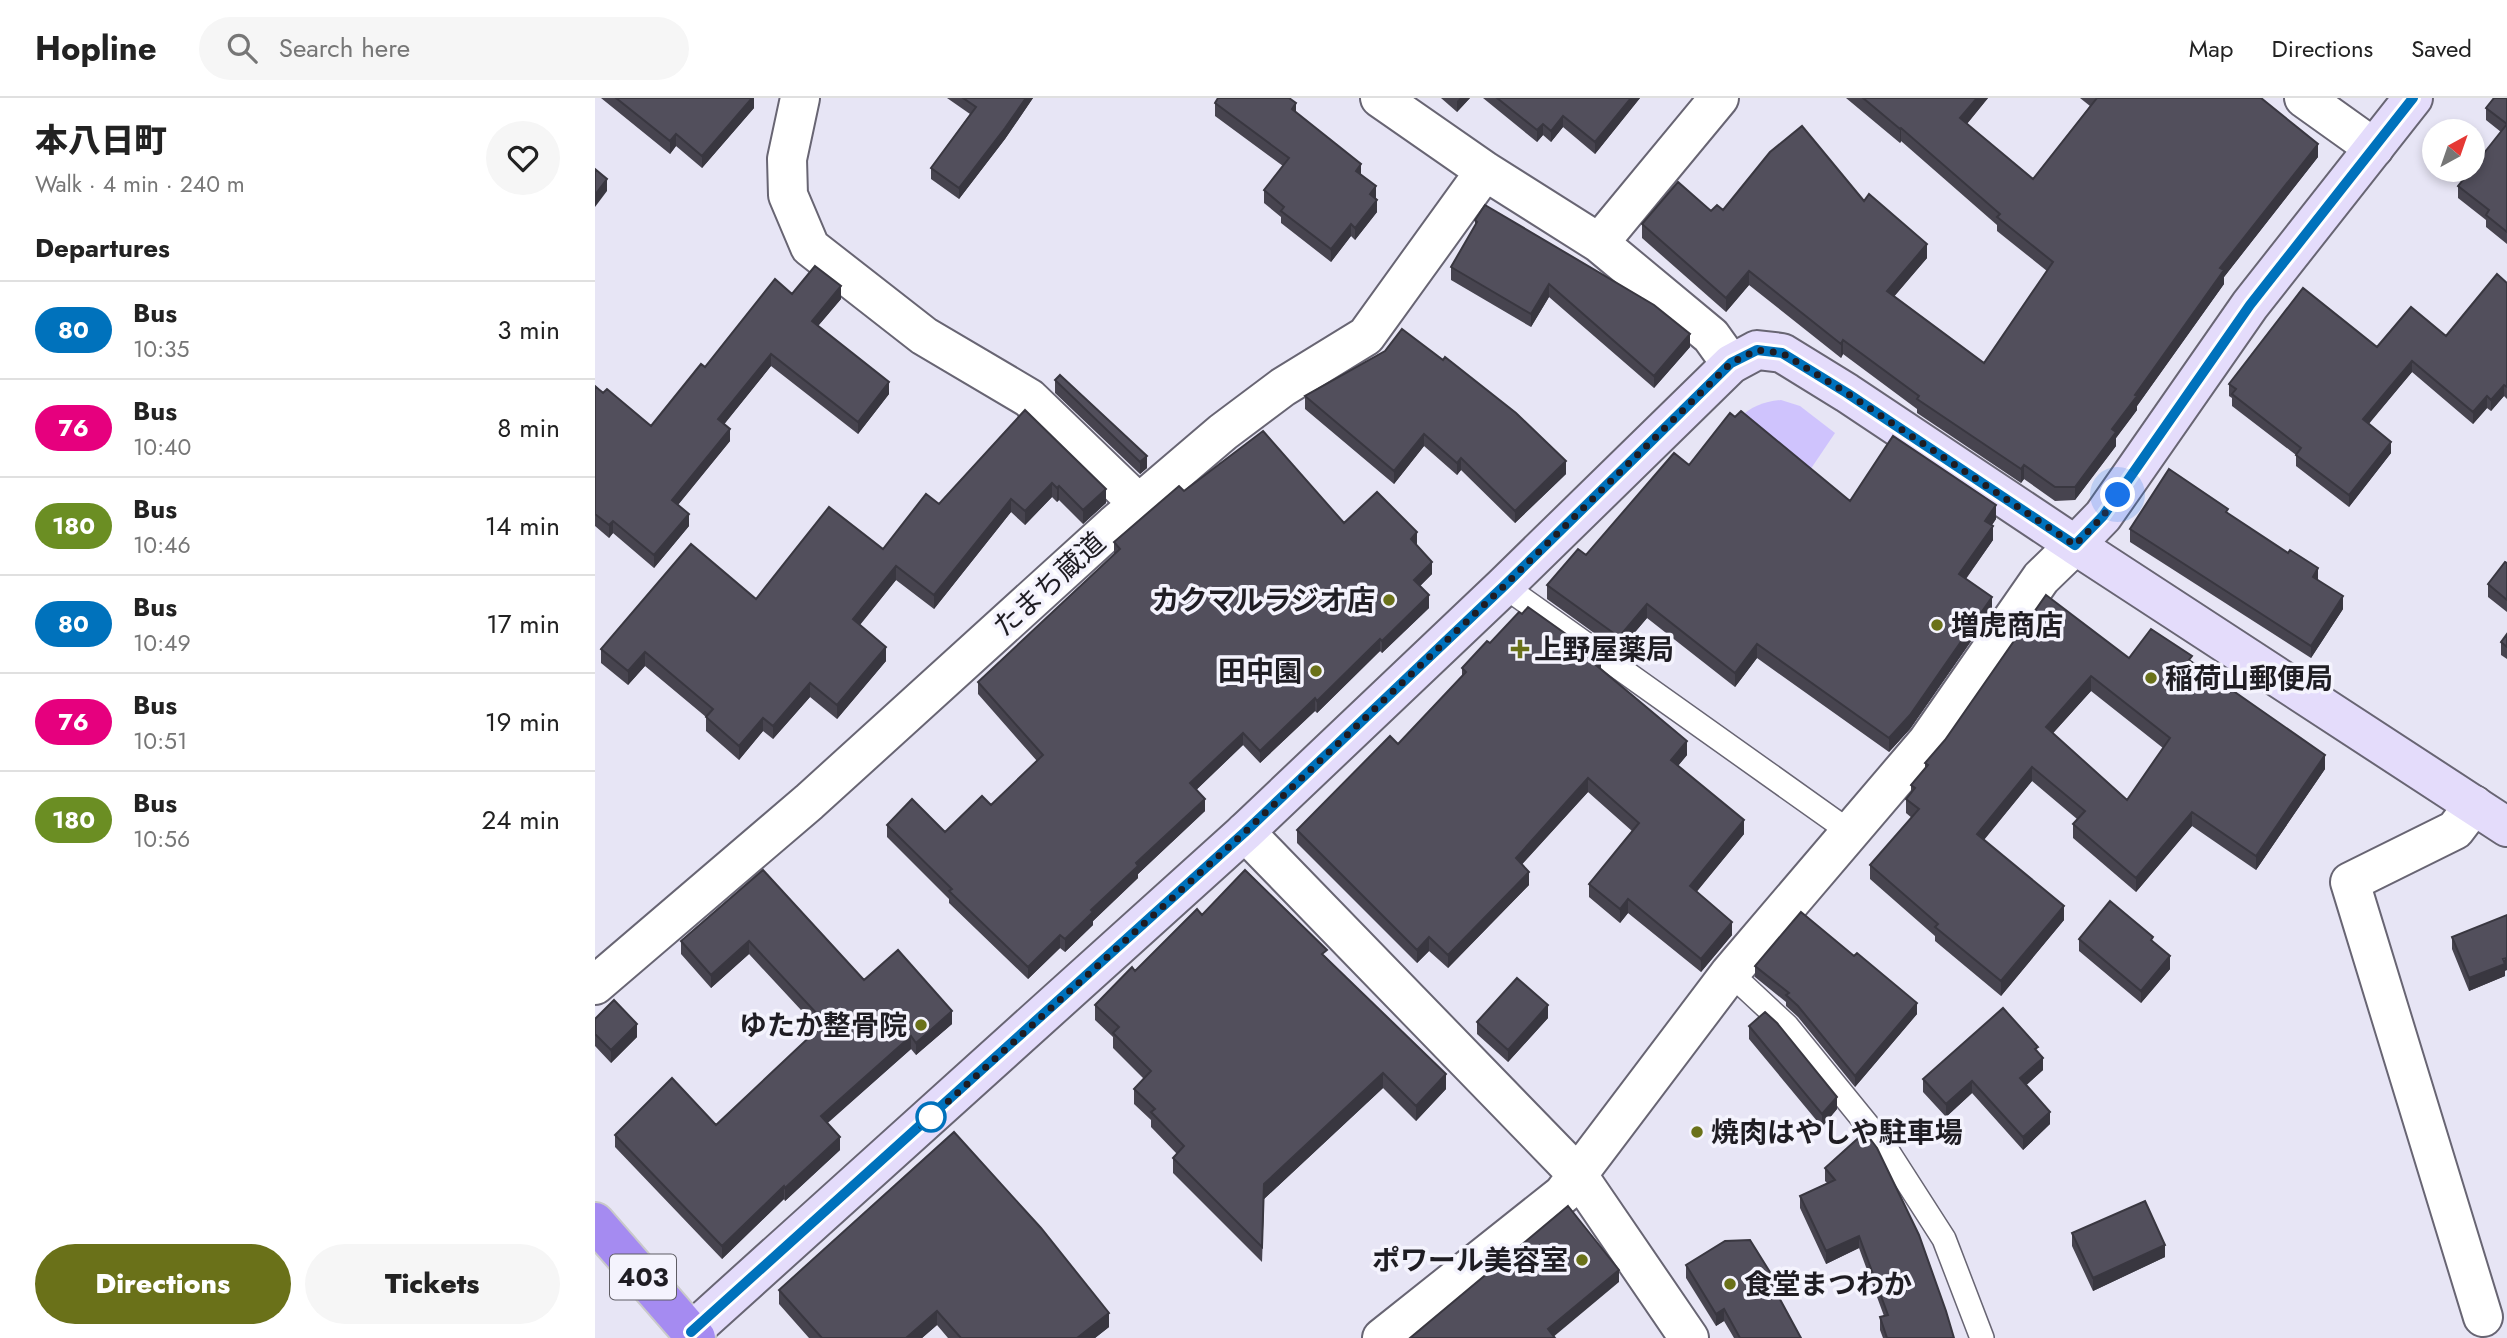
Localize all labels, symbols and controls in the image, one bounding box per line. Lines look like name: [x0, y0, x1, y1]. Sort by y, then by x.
search box: [199, 17, 689, 80]
text: Hopline: [35, 25, 157, 72]
icon: search: [223, 29, 261, 67]
text: Search here: [279, 29, 410, 67]
text: Map: [2189, 31, 2234, 66]
text: Directions: [2272, 31, 2373, 66]
text: Saved: [2411, 31, 2472, 66]
text: 本八日町: [35, 117, 167, 164]
north arrow: [2422, 119, 2485, 182]
map controls: [2422, 119, 2485, 182]
button: heart: [486, 121, 560, 195]
text: Walk · 4 min · 240 m: [35, 167, 245, 201]
text: Departures: [35, 229, 170, 267]
text: Bus: [133, 294, 177, 332]
text: 3 min: [497, 311, 560, 349]
text: 80: [58, 312, 89, 347]
text: 10:35: [133, 332, 190, 366]
text: Bus: [133, 392, 177, 430]
text: 8 min: [497, 409, 560, 447]
text: 76: [58, 410, 89, 445]
text: 10:40: [133, 430, 191, 464]
your location: [2100, 477, 2135, 512]
text: Bus: [133, 490, 177, 528]
text: 14 min: [485, 507, 560, 545]
text: 180: [52, 508, 95, 543]
street label: たまち蔵道: [984, 523, 1115, 646]
text: 10:46: [133, 528, 191, 562]
place label: カクマルラジオ店: [1152, 580, 1375, 621]
text: Bus: [133, 588, 177, 626]
marker: カクマルラジオ店: [1381, 592, 1397, 608]
text: 17 min: [486, 605, 560, 643]
place label: 増虎商店: [1951, 605, 2063, 646]
text: 80: [58, 606, 89, 641]
marker: 増虎商店: [1929, 617, 1945, 633]
text: 10:49: [133, 626, 191, 660]
place label: 上野屋薬局: [1534, 629, 1674, 670]
marker: 上野屋薬局: [1512, 641, 1528, 657]
place label: 田中園: [1218, 651, 1302, 692]
place label: 稲荷山郵便局: [2165, 658, 2333, 699]
marker: 田中園: [1308, 663, 1324, 679]
marker: 稲荷山郵便局: [2143, 670, 2159, 686]
text: Bus: [133, 686, 177, 724]
text: 19 min: [485, 703, 560, 741]
text: 76: [58, 704, 89, 739]
text: 10:51: [133, 724, 187, 758]
text: Bus: [133, 784, 177, 822]
text: 24 min: [482, 801, 560, 839]
text: 180: [52, 802, 95, 837]
text: 10:56: [133, 822, 190, 856]
place label: ゆたか整骨院: [739, 1005, 907, 1046]
marker: ゆたか整骨院: [913, 1017, 929, 1033]
unlabelled marker: [916, 1102, 946, 1132]
place label: 焼肉はやしや駐車場: [1711, 1112, 1963, 1153]
marker: 焼肉はやしや駐車場: [1689, 1124, 1705, 1140]
place label: ポワール美容室: [1372, 1240, 1568, 1281]
button: Directions: [35, 1244, 291, 1324]
button: Tickets: [305, 1244, 560, 1324]
marker: ポワール美容室: [1574, 1252, 1590, 1268]
road number: 403: [610, 1254, 676, 1300]
place label: 食堂まつわか: [1744, 1264, 1912, 1305]
marker: 食堂まつわか: [1722, 1276, 1738, 1292]

